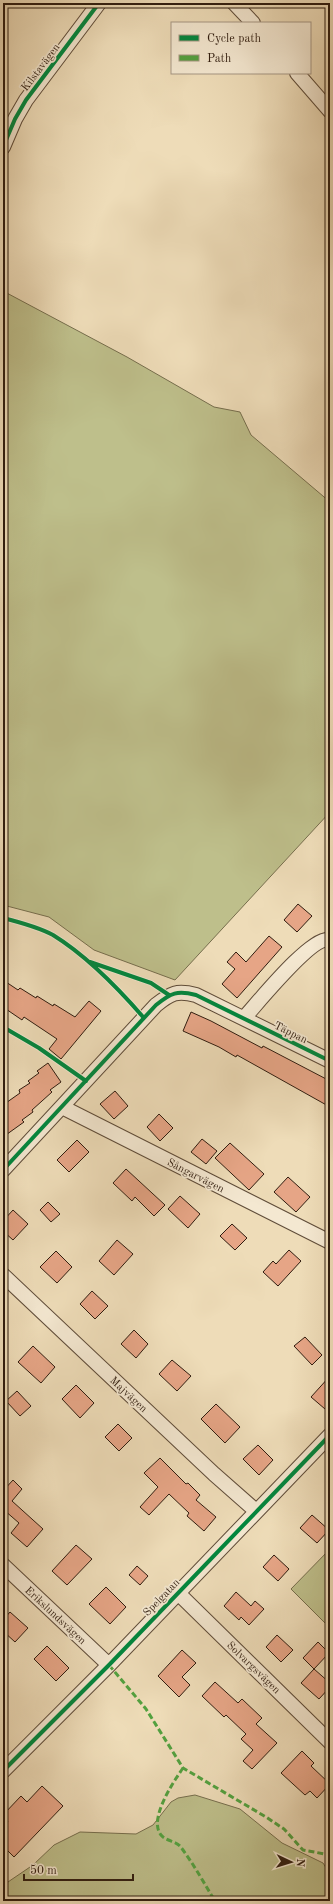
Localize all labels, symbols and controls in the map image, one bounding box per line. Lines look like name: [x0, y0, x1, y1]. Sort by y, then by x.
legend: [171, 22, 311, 74]
text: Cycle path: [207, 33, 262, 45]
street label: Kilstavägen: [20, 42, 63, 94]
text: Path: [207, 53, 232, 65]
street label: Täppan: [272, 1021, 309, 1046]
street label: Sångarvägen: [165, 1157, 226, 1195]
street label: Majvägen: [107, 1375, 149, 1415]
street label: Spelgatan: [142, 1577, 182, 1619]
street label: Erikslundsvägen: [22, 1585, 88, 1647]
street label: Solvargsvägen: [224, 1640, 282, 1696]
north arrow: [271, 1842, 311, 1882]
scale bar: [24, 1856, 133, 1882]
text: N: [294, 1858, 305, 1868]
text: 50 m: [30, 1864, 57, 1877]

